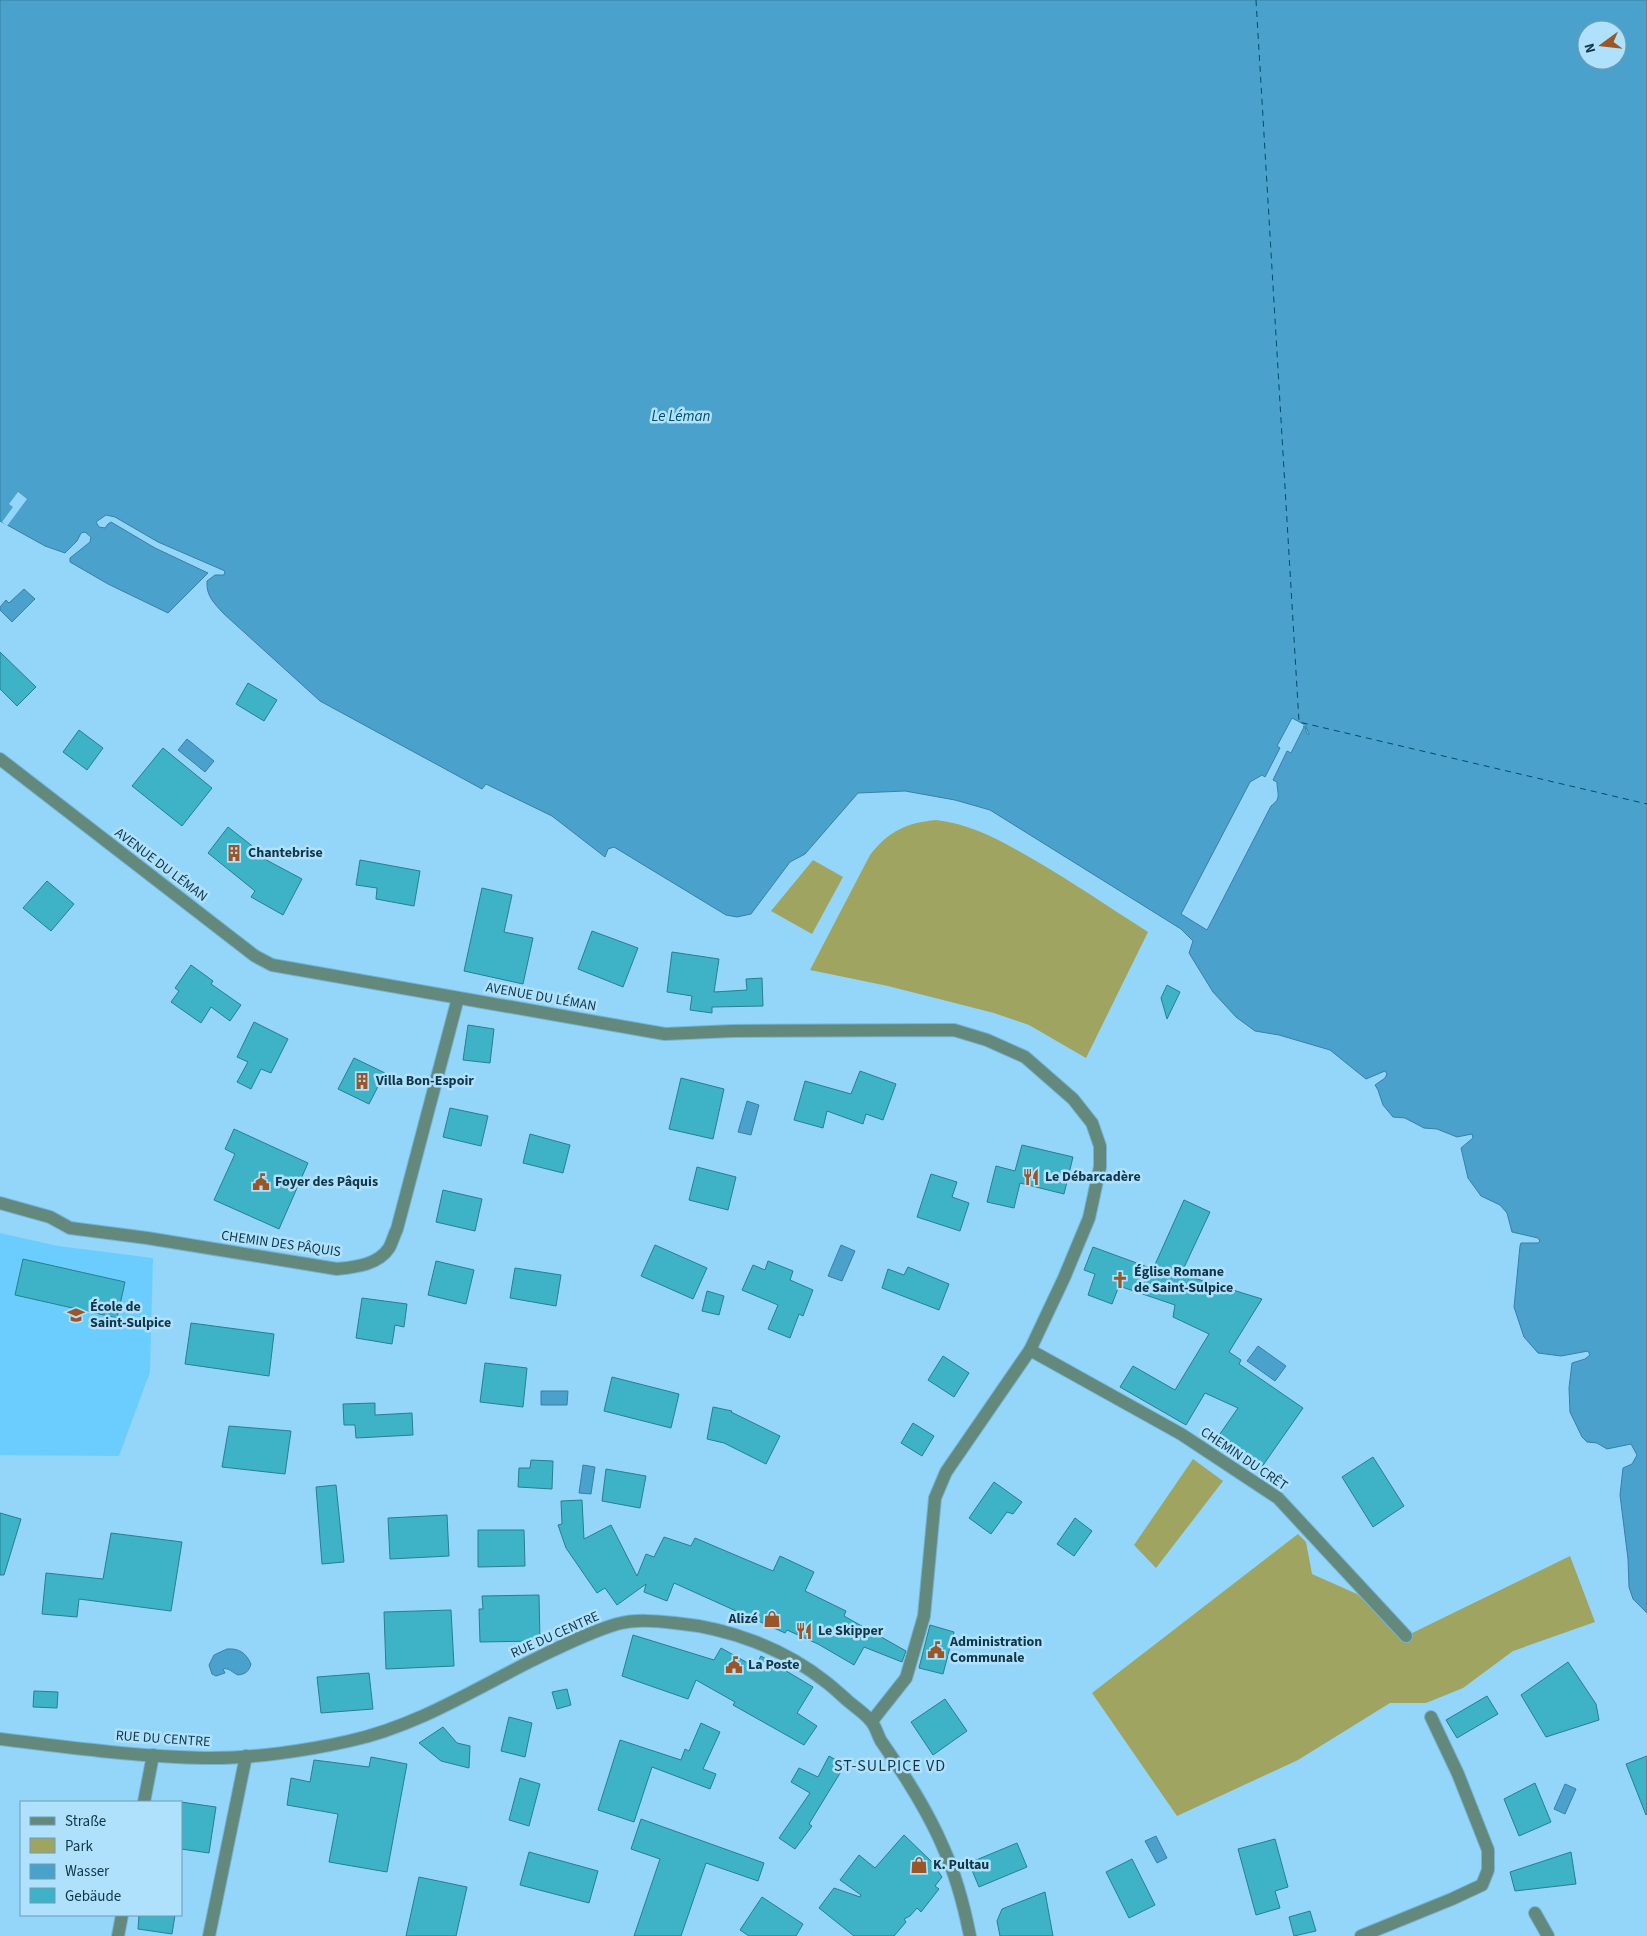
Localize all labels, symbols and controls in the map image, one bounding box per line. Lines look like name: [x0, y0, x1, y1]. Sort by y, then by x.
north arrow: [1577, 20, 1627, 70]
text: N: [1580, 41, 1601, 55]
water label: Le Léman: [652, 406, 711, 427]
street label: AVENUE DU LÉMAN: [110, 823, 212, 907]
building icon: Chantebrise: [224, 843, 244, 863]
place label: Chantebrise: [248, 843, 323, 863]
street label: AVENUE DU LÉMAN: [484, 977, 598, 1017]
building icon: Villa Bon-Espoir: [352, 1071, 372, 1091]
place label: Villa Bon-Espoir: [375, 1071, 474, 1091]
restaurant icon: Le Débarcadère: [1021, 1167, 1041, 1187]
place label: Le Débarcadère: [1045, 1167, 1141, 1187]
public building icon: Foyer des Pâquis: [251, 1172, 271, 1192]
place label: Foyer des Pâquis: [275, 1172, 378, 1192]
street label: CHEMIN DES PÂQUIS: [220, 1226, 342, 1262]
place label: Église Romane de Saint-Sulpice: [1134, 1262, 1233, 1298]
church icon: Église Romane de Saint-Sulpice: [1110, 1270, 1130, 1290]
place label: École de Saint-Sulpice: [90, 1297, 171, 1333]
school or university icon: École de Saint-Sulpice: [66, 1305, 86, 1325]
street label: CHEMIN DU CRÊT: [1196, 1422, 1292, 1496]
street label: RUE DU CENTRE: [508, 1607, 602, 1663]
place label: Alizé: [728, 1609, 758, 1629]
shop icon: Alizé: [762, 1609, 782, 1629]
restaurant icon: Le Skipper: [794, 1621, 814, 1641]
place label: Le Skipper: [818, 1621, 884, 1641]
place label: Administration Communale: [949, 1632, 1042, 1668]
public building icon: Administration Communale: [926, 1640, 946, 1660]
public building icon: La Poste: [724, 1655, 744, 1675]
place label: La Poste: [748, 1655, 799, 1675]
street label: RUE DU CENTRE: [115, 1726, 211, 1752]
district label: ST-SULPICE VD: [834, 1755, 946, 1777]
legend: [20, 1801, 182, 1916]
text: Straße: [65, 1811, 106, 1832]
text: Park: [65, 1836, 94, 1857]
shop icon: K. Pultau: [909, 1855, 929, 1875]
place label: K. Pultau: [933, 1855, 989, 1875]
text: Wasser: [65, 1861, 110, 1882]
text: Gebäude: [65, 1886, 121, 1907]

